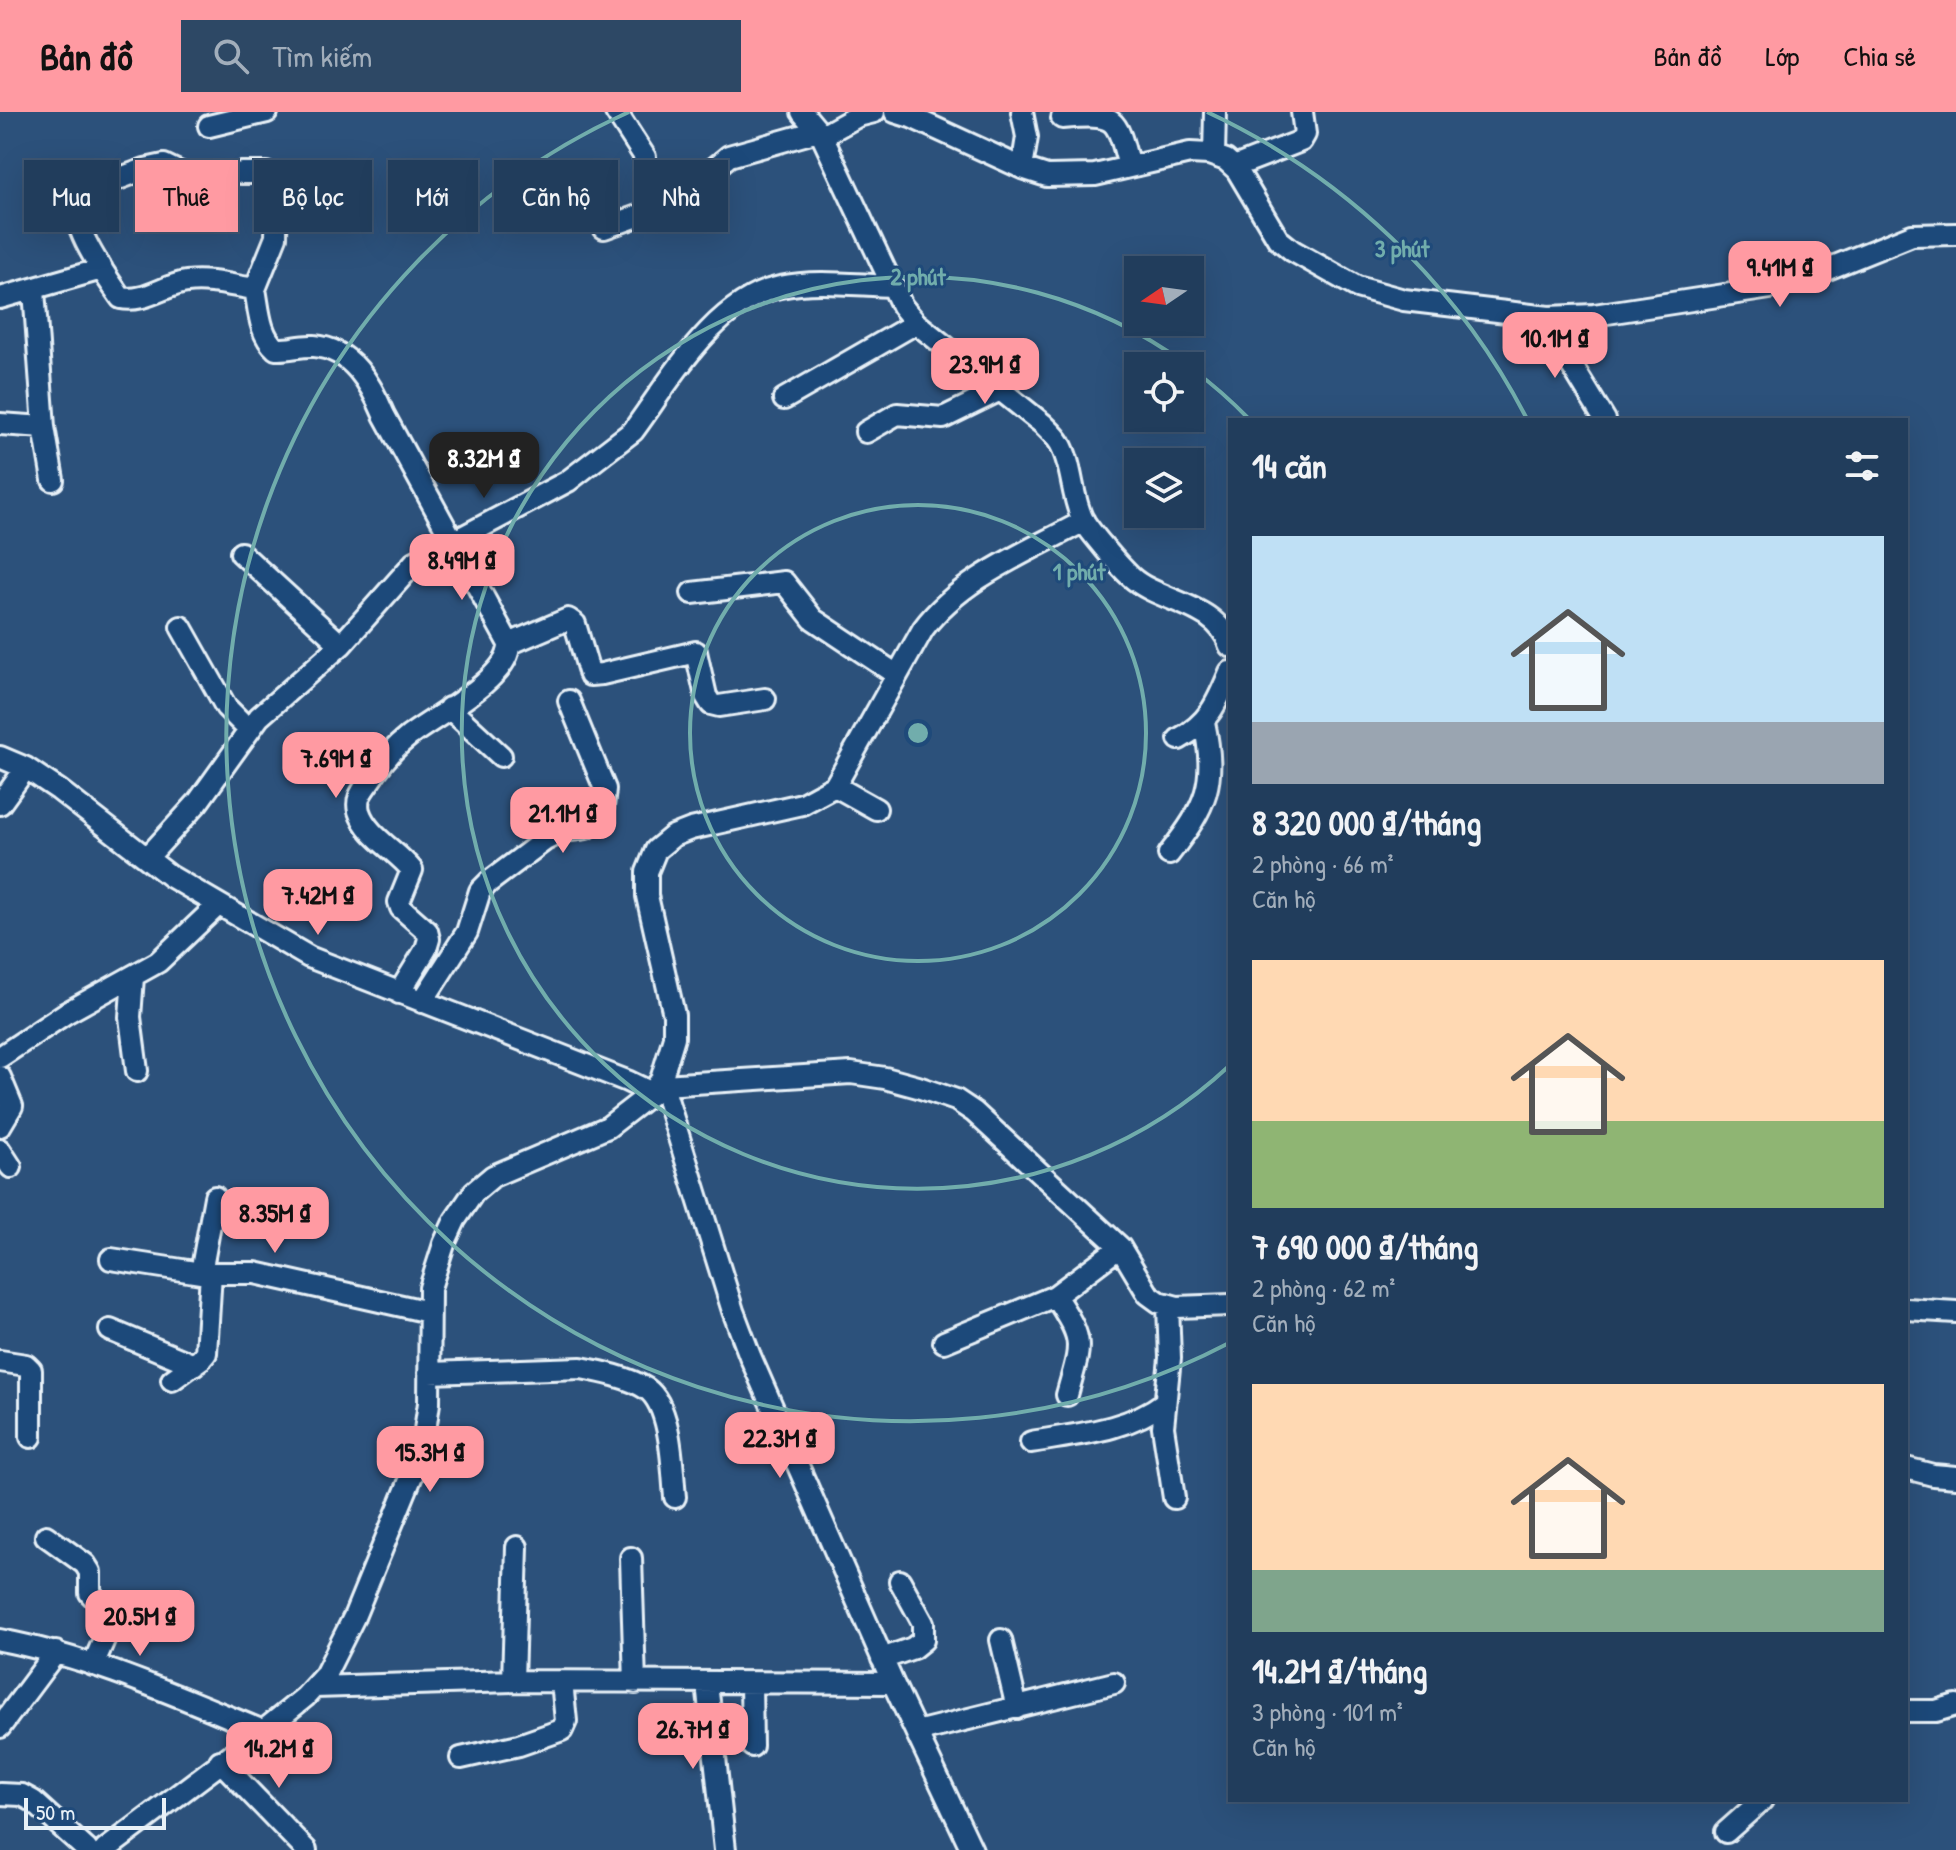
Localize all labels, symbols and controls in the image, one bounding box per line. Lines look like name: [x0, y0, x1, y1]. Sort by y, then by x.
search box: [181, 20, 741, 92]
text: Bản đồ: [40, 30, 133, 82]
icon: search: [209, 34, 253, 78]
text: Tìm kiếm: [273, 36, 372, 76]
text: Bản đồ: [1653, 37, 1722, 75]
text: Lớp: [1766, 37, 1799, 75]
text: Chia sẻ: [1843, 37, 1916, 75]
chip: Mua: [24, 160, 119, 232]
chip: Thuê: [135, 160, 238, 232]
chip: Bộ lọc: [254, 160, 372, 232]
chip: Mới: [388, 160, 478, 232]
chip: Căn hộ: [494, 160, 618, 232]
chip: Nhà: [634, 160, 728, 232]
text: 3 phút: [1375, 232, 1430, 265]
pin: 9.41M ₫: [1706, 241, 1854, 309]
text: 9.41M ₫: [1746, 249, 1814, 284]
north arrow: [1124, 256, 1204, 336]
map controls: [1124, 256, 1204, 528]
text: 2 phút: [891, 260, 946, 293]
pin: 10.1M ₫: [1481, 312, 1629, 380]
text: 10.1M ₫: [1521, 320, 1589, 355]
pin: 23.9M ₫: [911, 338, 1059, 406]
text: 23.9M ₫: [949, 346, 1021, 381]
button: locate: [1124, 352, 1204, 432]
pin: 8.32M ₫: [410, 432, 558, 500]
text: 8.32M ₫: [447, 440, 521, 475]
text: 14 căn: [1252, 443, 1327, 489]
icon: filters: [1840, 444, 1884, 488]
button: layers: [1124, 448, 1204, 528]
pin: 8.49M ₫: [388, 534, 536, 602]
text: 8.49M ₫: [427, 542, 497, 577]
text: 1 phút: [1053, 555, 1106, 588]
icon: home: [1496, 588, 1640, 732]
centre of rings: [904, 719, 932, 747]
pin: 7.69M ₫: [262, 732, 410, 800]
text: 7.69M ₫: [300, 740, 372, 775]
pin: 21.1M ₫: [489, 787, 637, 855]
text: 21.1M ₫: [528, 795, 598, 830]
text: 8 320 000 ₫/tháng: [1252, 800, 1481, 846]
text: 2 phòng · 66 m²: [1252, 846, 1394, 881]
pin: 7.42M ₫: [244, 869, 392, 937]
text: 7.42M ₫: [281, 877, 355, 912]
text: Căn hộ: [1252, 881, 1316, 916]
icon: home: [1496, 1012, 1640, 1156]
pin: 8.35M ₫: [201, 1187, 349, 1255]
text: 8.35M ₫: [239, 1195, 311, 1230]
text: 7 690 000 ₫/tháng: [1252, 1224, 1478, 1270]
text: 2 phòng · 62 m²: [1252, 1270, 1395, 1305]
text: Căn hộ: [1252, 1305, 1316, 1340]
pin: 22.3M ₫: [706, 1412, 854, 1480]
text: 22.3M ₫: [743, 1420, 817, 1455]
pin: 15.3M ₫: [356, 1426, 504, 1494]
text: 15.3M ₫: [395, 1434, 465, 1469]
icon: home: [1496, 1436, 1640, 1580]
pin: 20.5M ₫: [66, 1590, 214, 1658]
text: 20.5M ₫: [103, 1598, 177, 1633]
text: 14.2M ₫/tháng: [1252, 1648, 1427, 1694]
text: 3 phòng · 101 m²: [1252, 1694, 1403, 1729]
pin: 26.7M ₫: [619, 1703, 767, 1771]
text: 26.7M ₫: [656, 1711, 730, 1746]
pin: 14.2M ₫: [205, 1722, 353, 1790]
text: Căn hộ: [1252, 1729, 1316, 1764]
text: 14.2M ₫: [244, 1730, 314, 1765]
scale bar: [24, 1794, 166, 1830]
text: 50 m: [36, 1797, 75, 1827]

